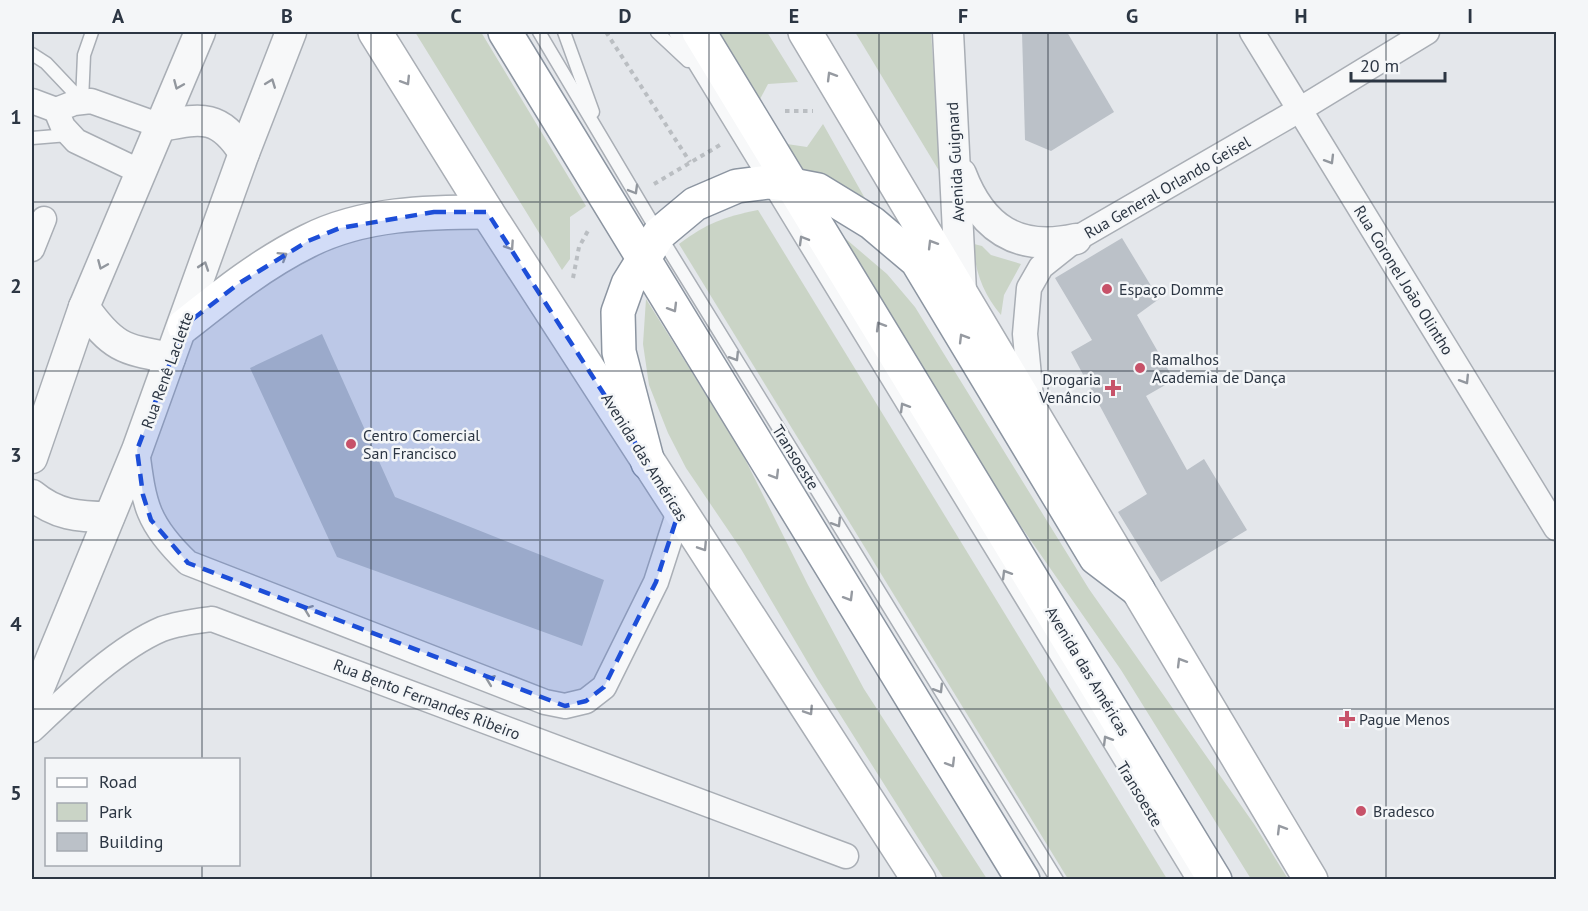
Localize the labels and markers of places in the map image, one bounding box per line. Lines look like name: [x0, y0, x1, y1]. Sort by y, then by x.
place label: Espaço Domme: [1119, 279, 1224, 299]
marker: Espaço Domme: [1100, 282, 1114, 296]
place label: Ramalhos Academia de Dança: [1152, 349, 1286, 387]
marker: Ramalhos Academia de Dança: [1133, 361, 1147, 375]
place label: Drogaria Venâncio: [1038, 369, 1101, 407]
marker: Drogaria Venâncio: [1106, 381, 1120, 395]
place label: Centro Comercial San Francisco: [363, 425, 480, 463]
marker: Centro Comercial San Francisco: [344, 437, 358, 451]
place label: Pague Menos: [1359, 709, 1450, 729]
marker: Pague Menos: [1340, 712, 1354, 726]
place label: Bradesco: [1373, 801, 1435, 821]
marker: Bradesco: [1354, 804, 1368, 818]

